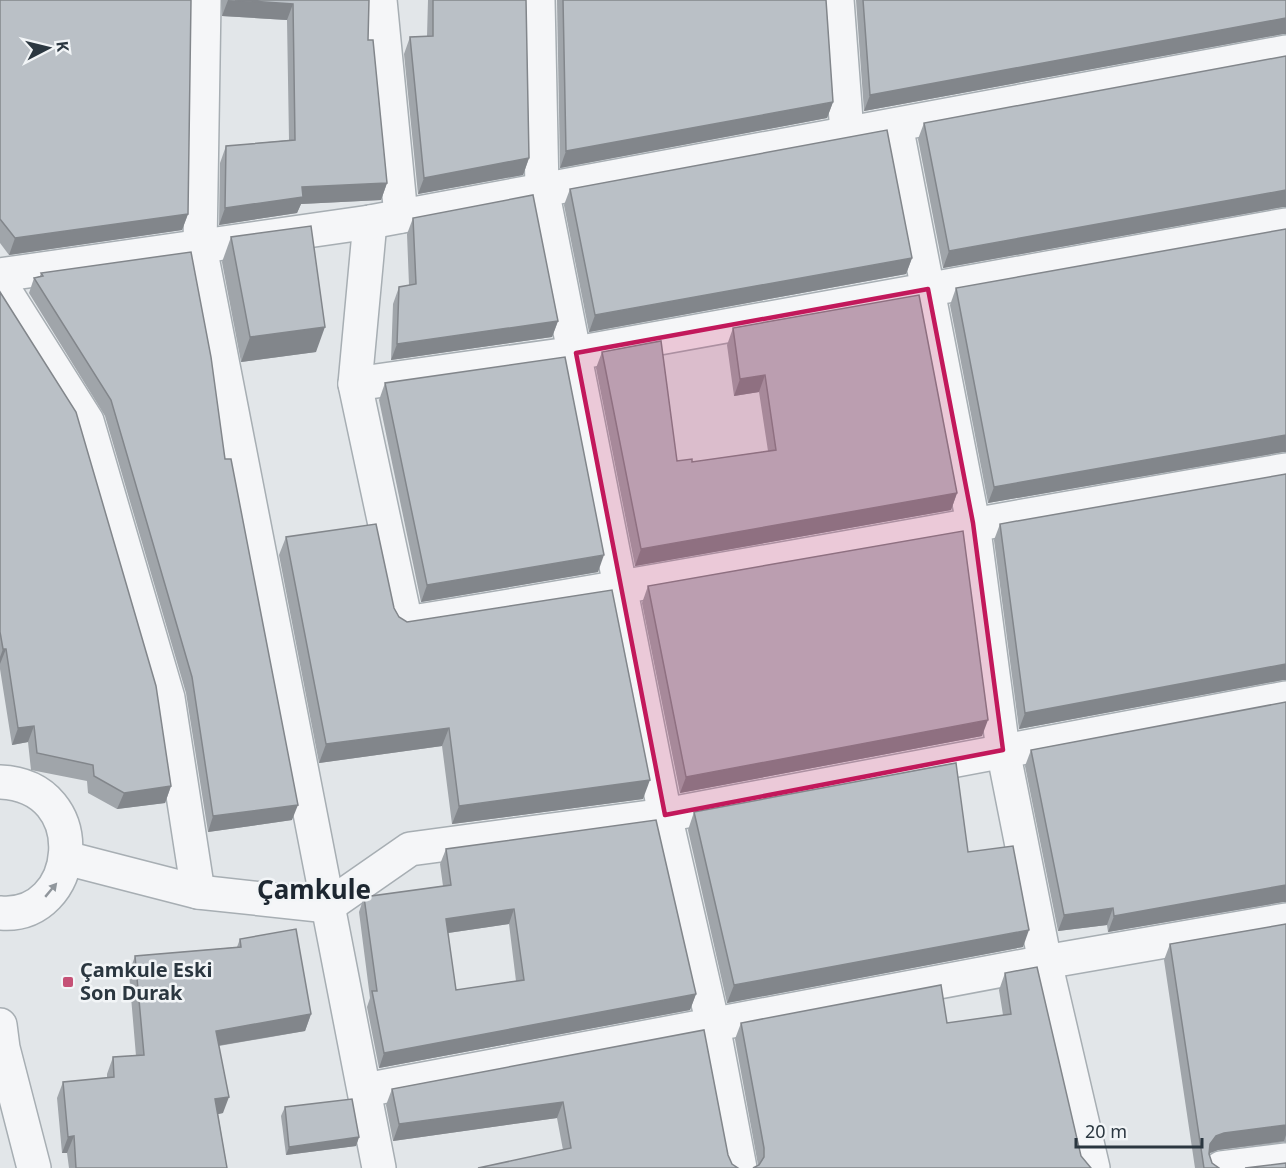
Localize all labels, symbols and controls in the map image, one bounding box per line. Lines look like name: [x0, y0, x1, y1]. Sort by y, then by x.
north arrow: [18, 18, 78, 78]
text: K: [51, 40, 74, 53]
district label: Çamkule: [257, 871, 371, 907]
one-way arrow: [44, 883, 57, 898]
place label: Çamkule Eski Son Durak: [80, 956, 212, 1006]
marker: Çamkule Eski Son Durak: [61, 975, 75, 989]
scale bar: [1076, 1111, 1202, 1149]
text: 20 m: [1085, 1119, 1127, 1143]

